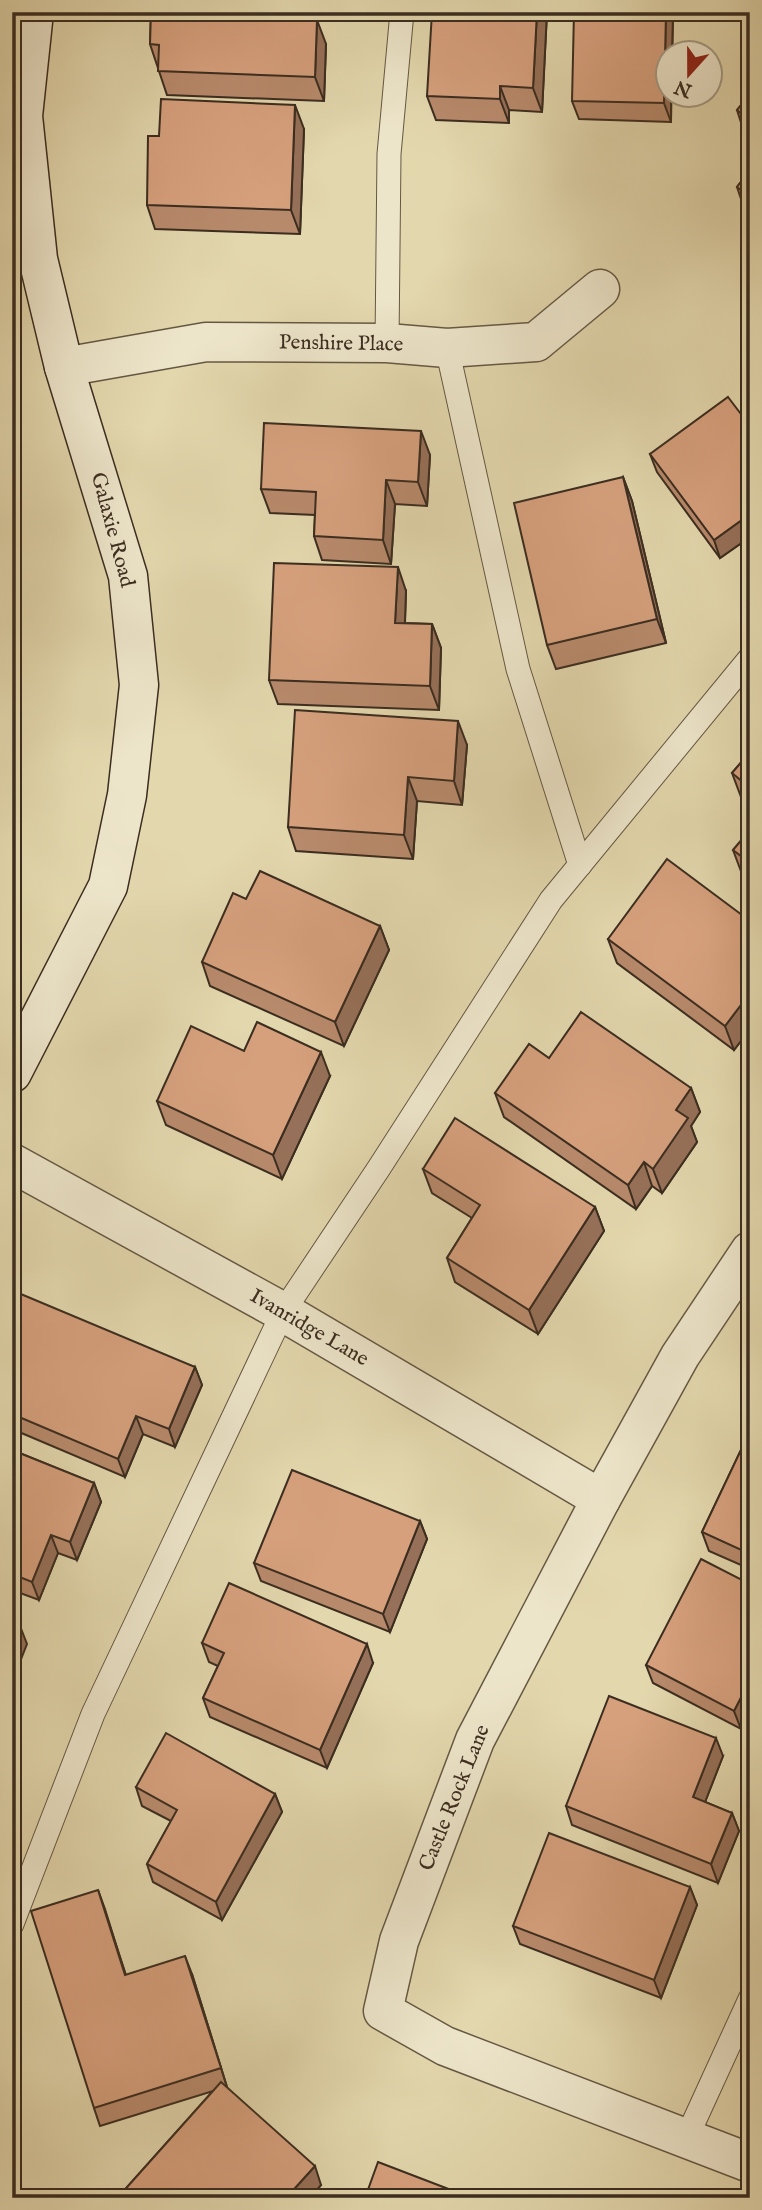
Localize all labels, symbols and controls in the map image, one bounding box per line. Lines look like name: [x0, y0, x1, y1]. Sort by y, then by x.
north arrow: [654, 38, 724, 108]
text: N: [671, 74, 697, 103]
street label: Penshire Place: [279, 329, 404, 359]
street label: Galaxie Road: [84, 469, 141, 591]
street label: Ivanridge Lane: [245, 1283, 374, 1373]
street label: Castle Rock Lane: [413, 1721, 497, 1875]

